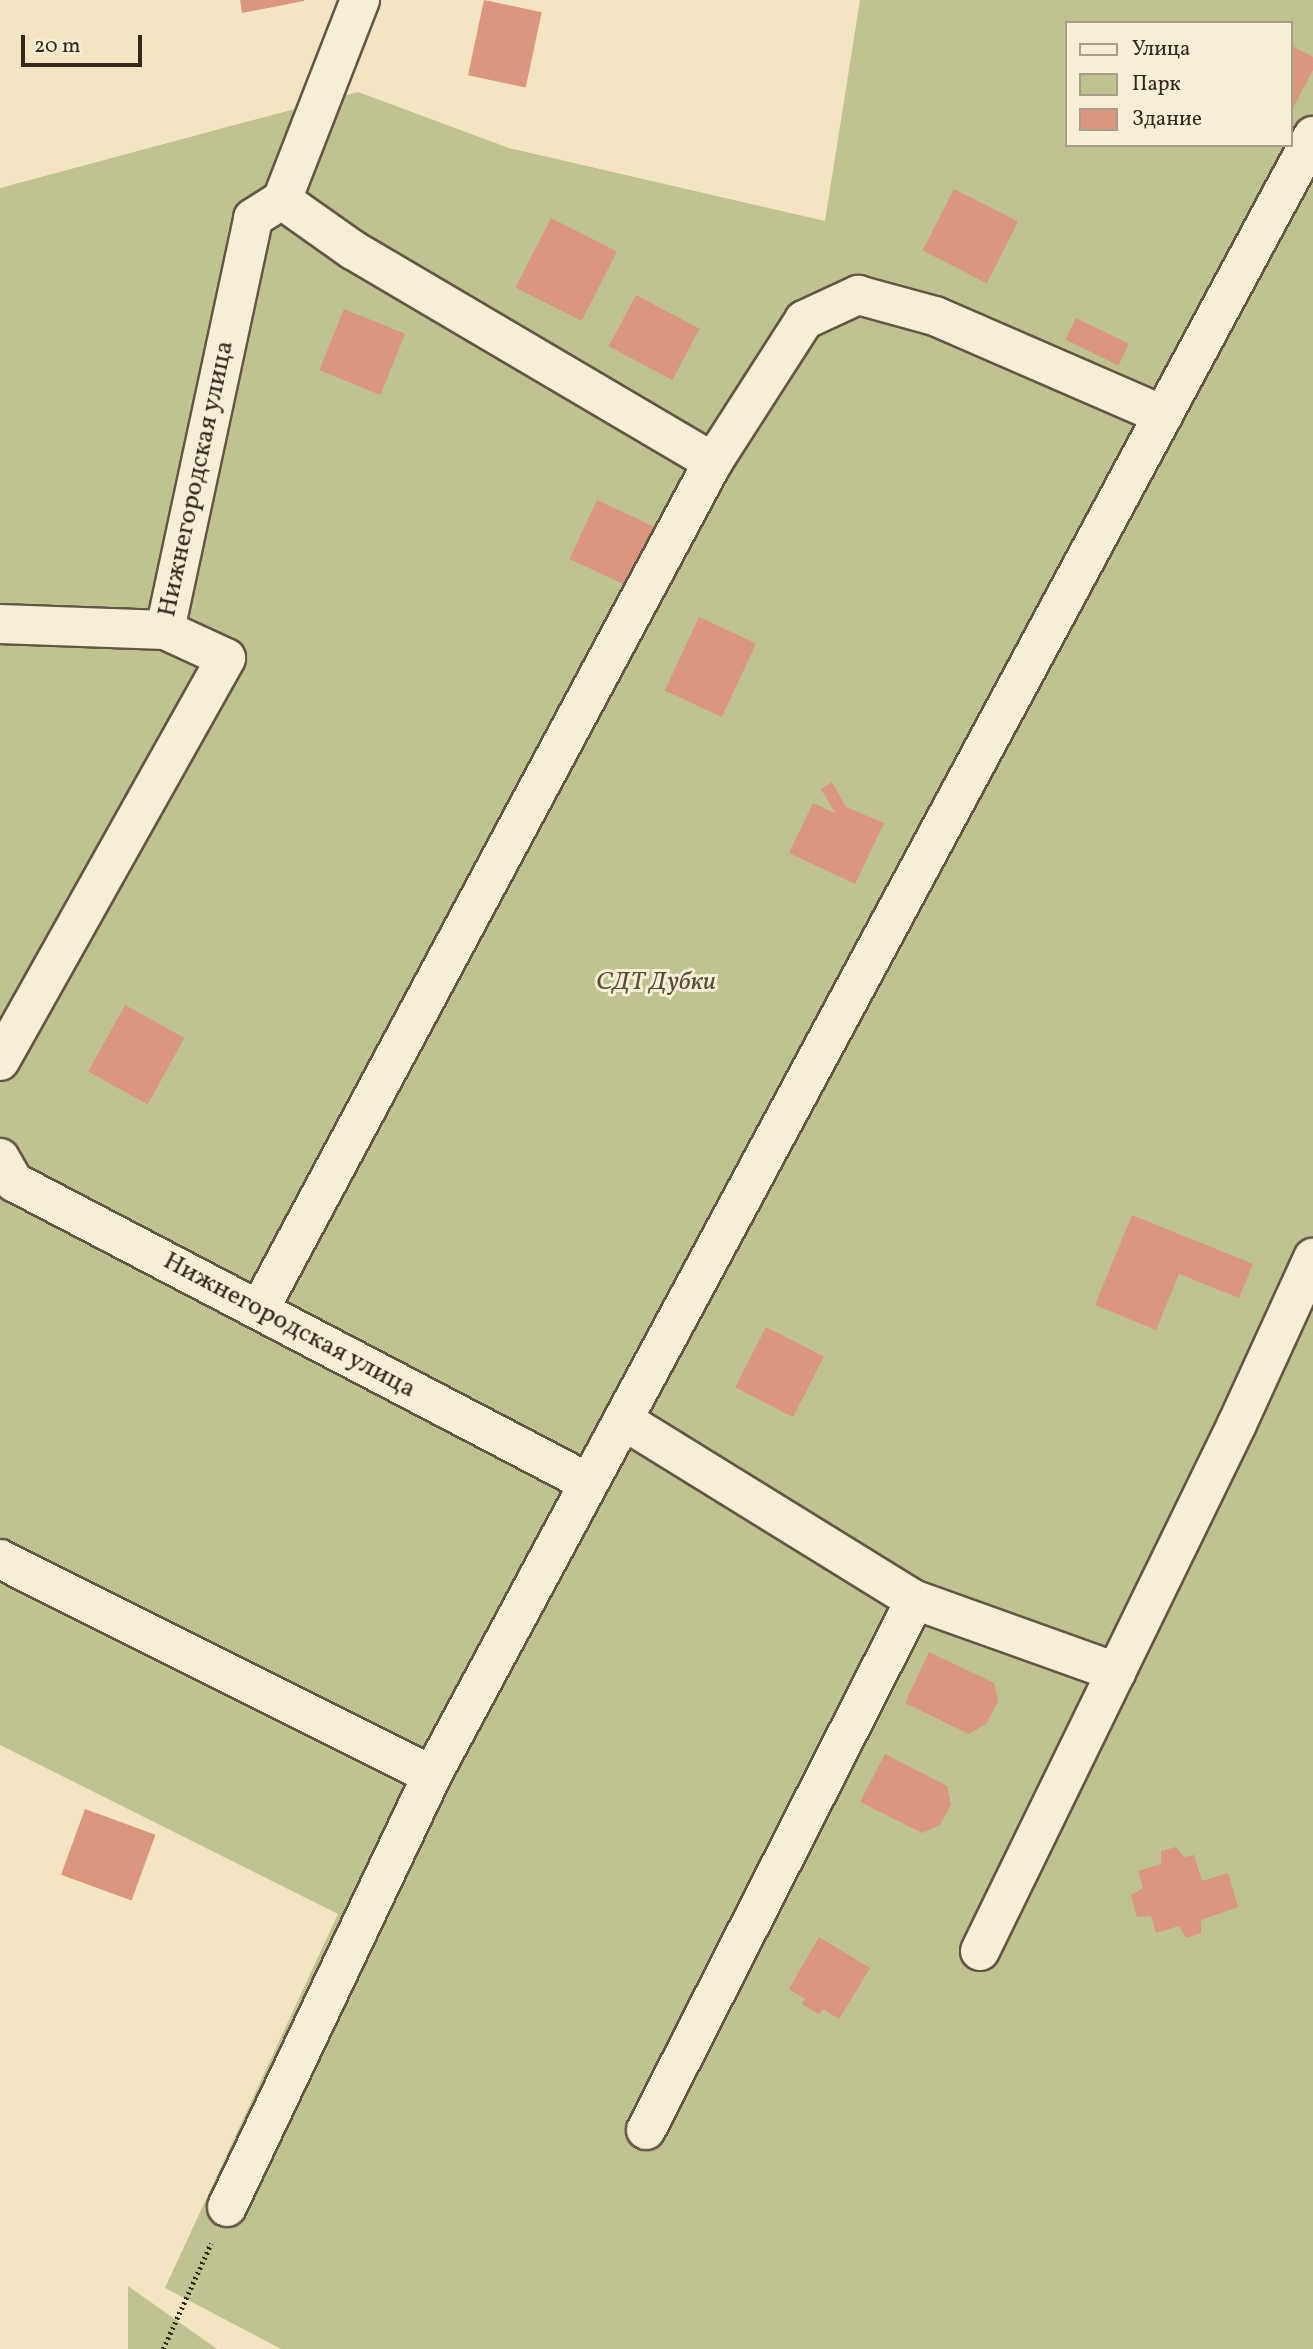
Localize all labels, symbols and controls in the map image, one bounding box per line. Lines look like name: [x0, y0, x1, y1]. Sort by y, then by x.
scale bar: [24, 21, 145, 65]
legend: [1064, 21, 1292, 147]
text: 20 m: [34, 32, 80, 61]
text: Улица: [1132, 35, 1190, 64]
text: Парк: [1132, 70, 1181, 99]
text: Здание: [1132, 105, 1202, 134]
street label: Нижнегородская улица: [152, 338, 242, 620]
park label: СДТ Дубки: [596, 967, 716, 999]
street label: Нижнегородская улица: [157, 1246, 421, 1406]

